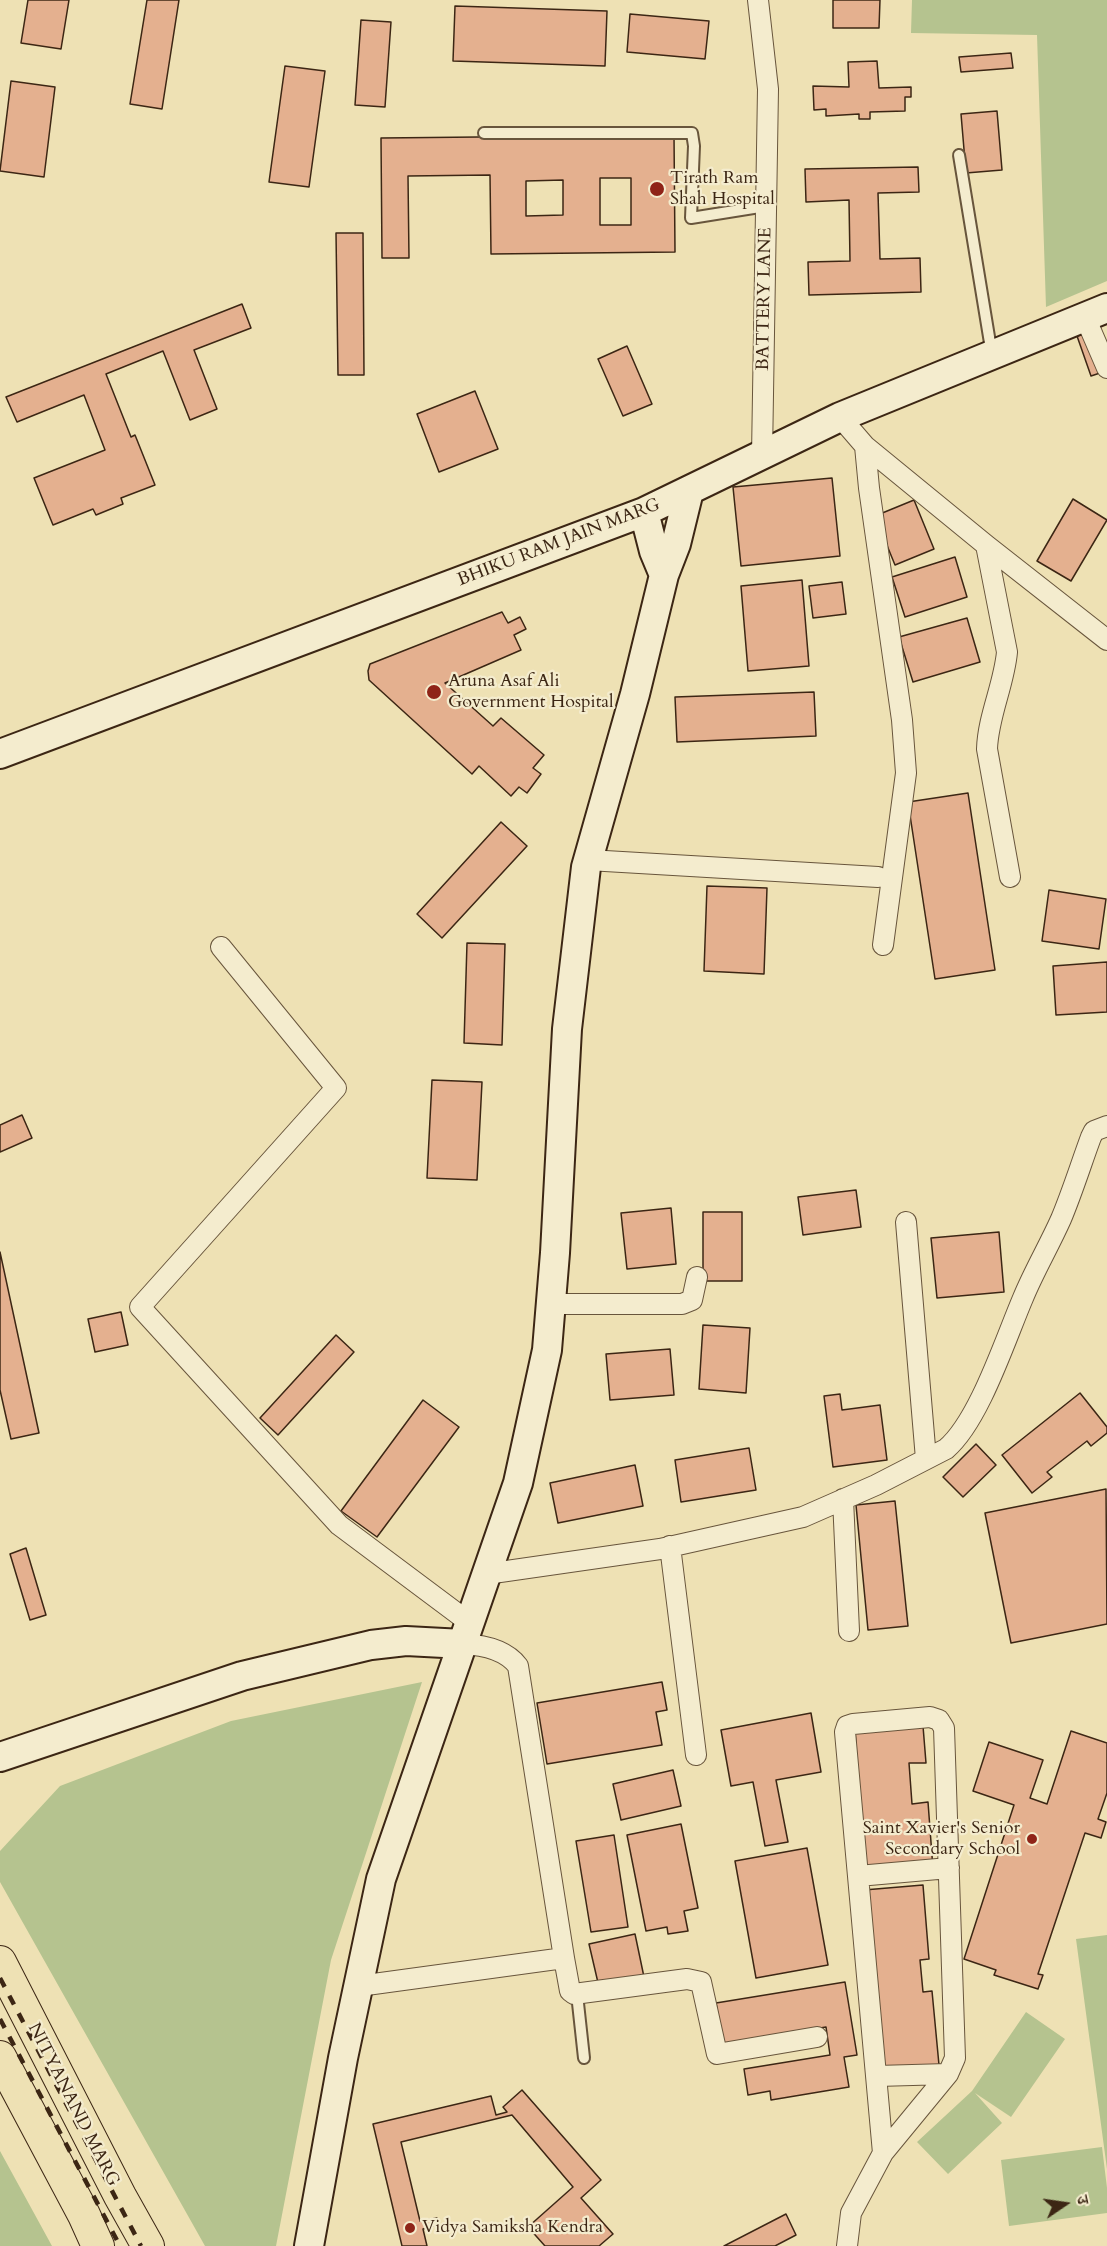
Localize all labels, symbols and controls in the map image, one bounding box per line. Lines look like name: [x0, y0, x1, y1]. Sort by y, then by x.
place label: Tirath Ram Shah Hospital: [670, 168, 775, 210]
marker: Tirath Ram Shah Hospital: [648, 180, 666, 198]
street label: BATTERY LANE: [753, 227, 777, 371]
street label: BHIKU RAM JAIN MARG: [455, 494, 663, 592]
place label: Aruna Asaf Ali Government Hospital: [448, 671, 614, 714]
marker: Aruna Asaf Ali Government Hospital: [425, 683, 443, 701]
place label: Saint Xavier's Senior Secondary School: [863, 1818, 1020, 1860]
marker: Saint Xavier's Senior Secondary School: [1025, 1832, 1039, 1846]
street label: NITYANAND MARG: [22, 2020, 124, 2190]
north arrow: [1035, 2174, 1095, 2234]
text: उ: [1071, 2194, 1094, 2206]
place label: Vidya Samiksha Kendra: [422, 2217, 603, 2239]
marker: Vidya Samiksha Kendra: [403, 2221, 417, 2235]

